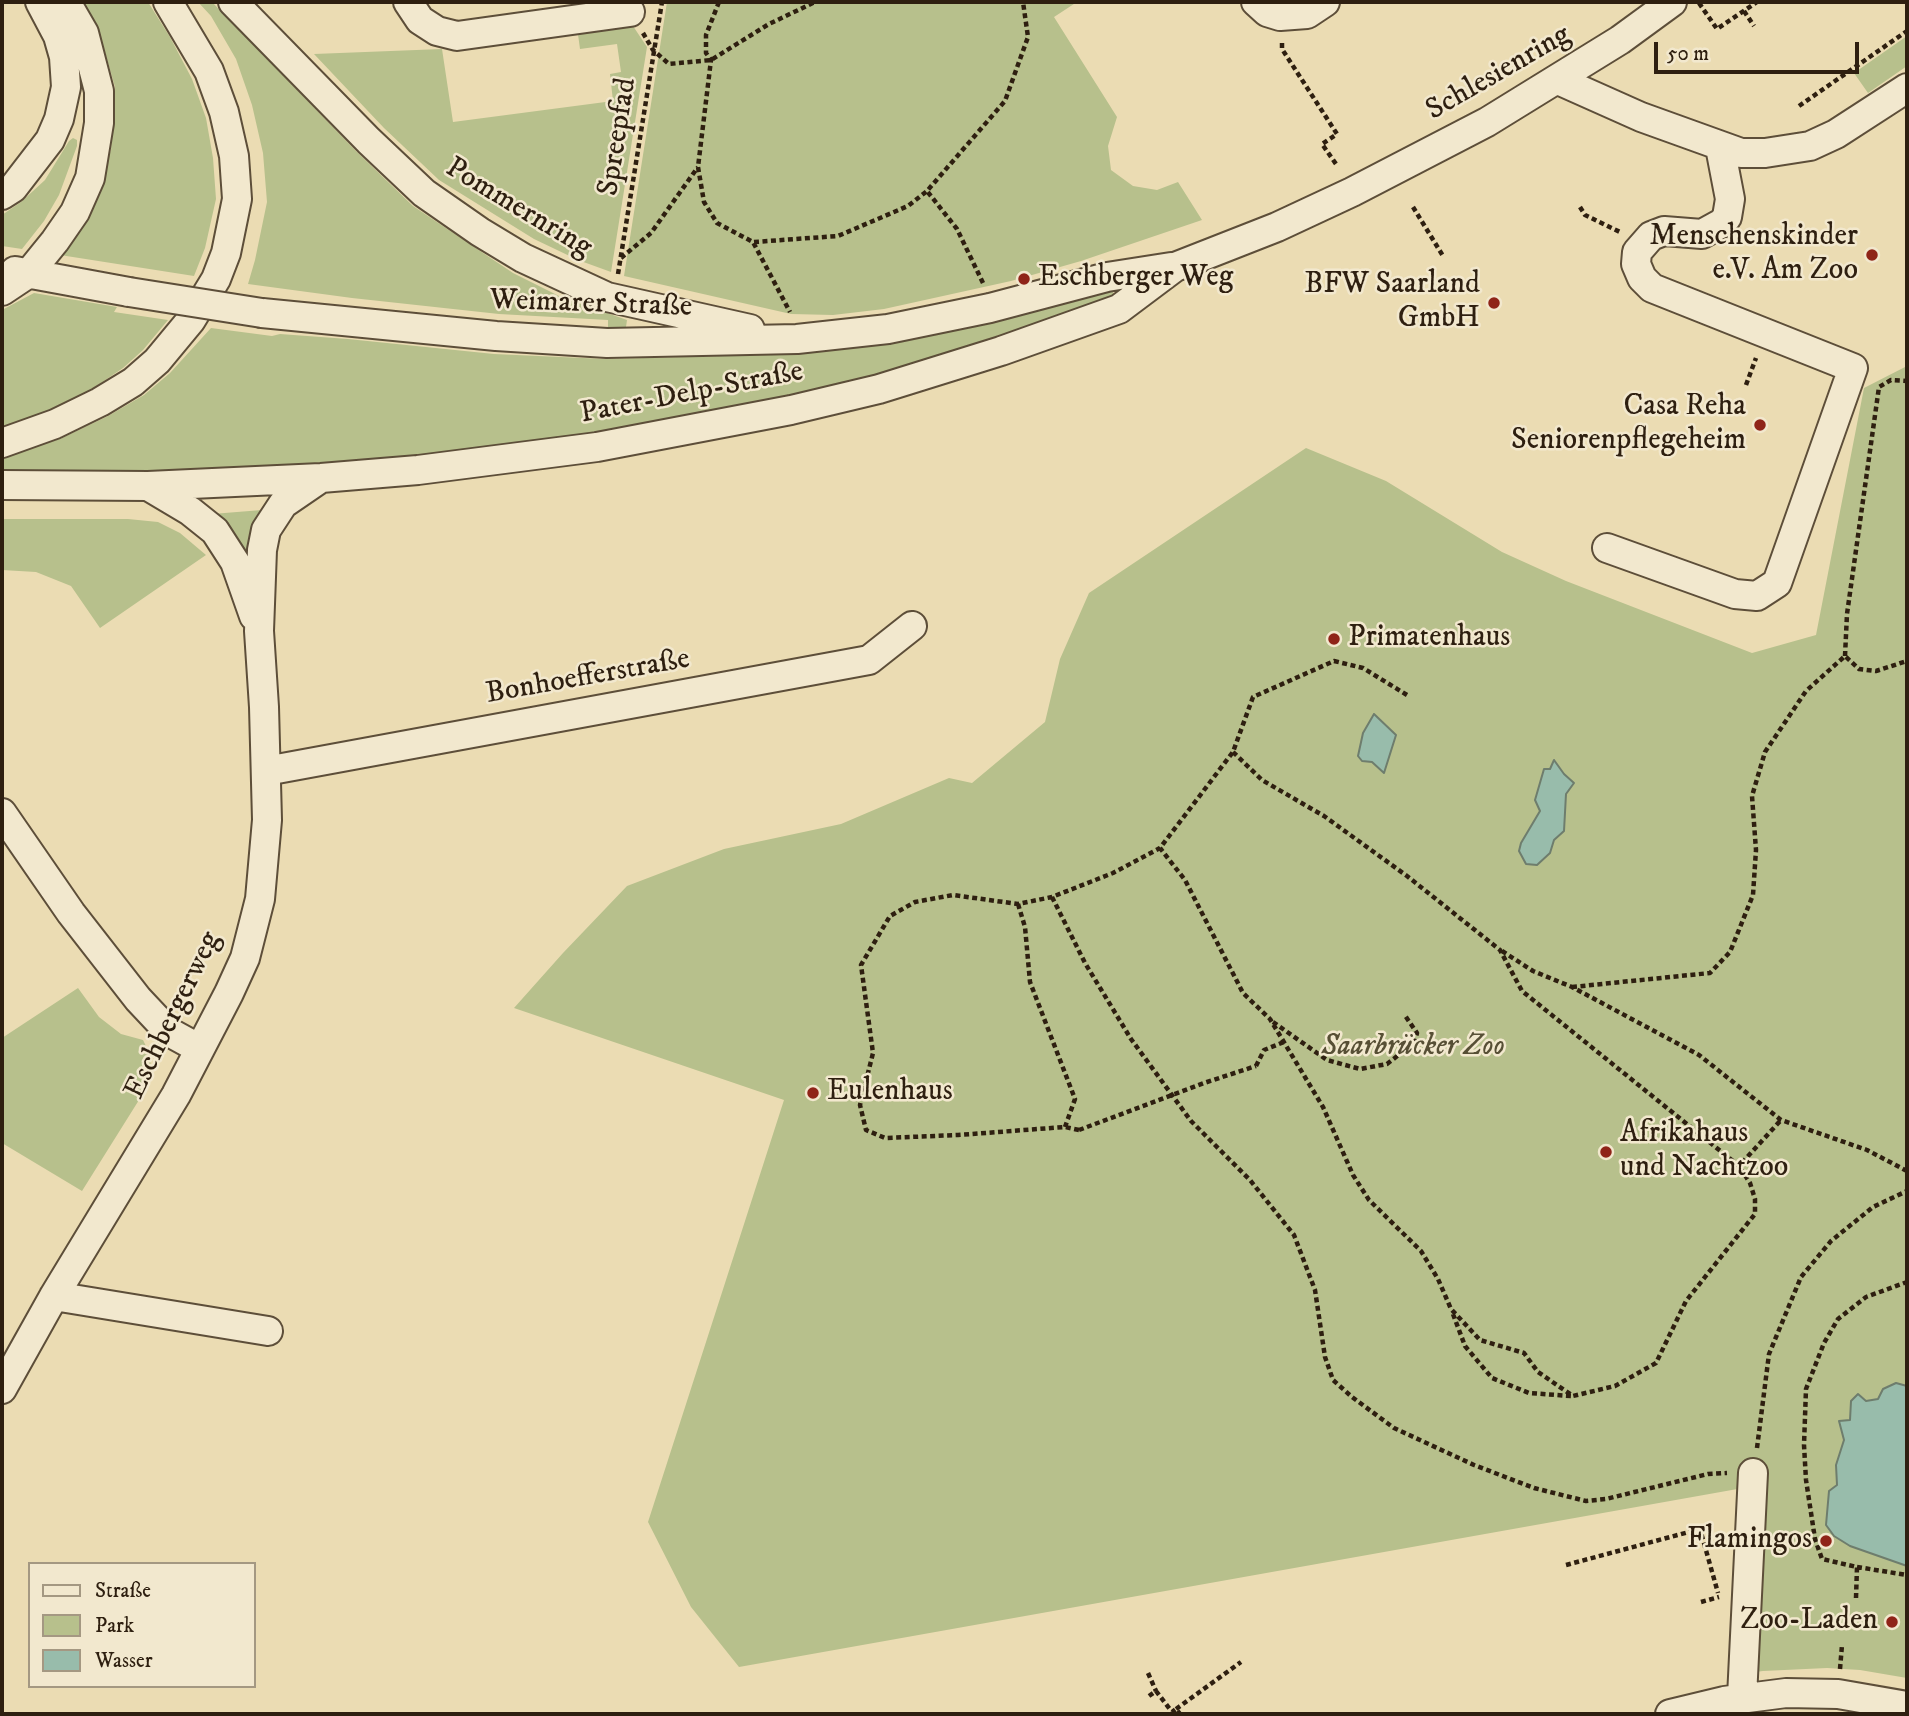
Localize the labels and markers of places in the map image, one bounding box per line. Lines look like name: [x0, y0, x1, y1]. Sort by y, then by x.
place label: Menschenskinder e.V. Am Zoo: [1649, 220, 1858, 290]
marker: Menschenskinder e.V. Am Zoo: [1864, 247, 1880, 263]
place label: Eschberger Weg: [1038, 261, 1233, 297]
place label: BFW Saarland GmbH: [1304, 268, 1480, 338]
marker: Eschberger Weg: [1016, 271, 1032, 287]
marker: BFW Saarland GmbH: [1486, 295, 1502, 311]
place label: Casa Reha Seniorenpflegeheim: [1511, 390, 1746, 460]
marker: Casa Reha Seniorenpflegeheim: [1752, 417, 1768, 433]
place label: Primatenhaus: [1348, 621, 1510, 657]
marker: Primatenhaus: [1326, 631, 1342, 647]
place label: Eulenhaus: [827, 1075, 953, 1111]
marker: Eulenhaus: [805, 1085, 821, 1101]
place label: Afrikahaus und Nachtzoo: [1620, 1117, 1788, 1188]
marker: Afrikahaus und Nachtzoo: [1598, 1144, 1614, 1160]
place label: Flamingos: [1687, 1523, 1812, 1559]
marker: Flamingos: [1818, 1533, 1834, 1549]
place label: Zoo-Laden: [1740, 1604, 1878, 1640]
marker: Zoo-Laden: [1884, 1614, 1900, 1630]

